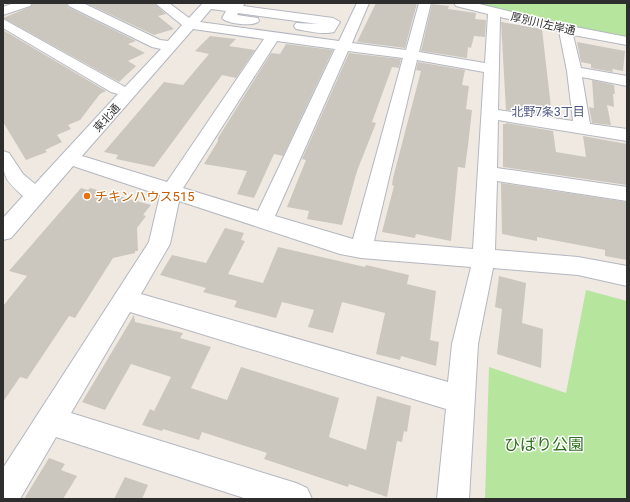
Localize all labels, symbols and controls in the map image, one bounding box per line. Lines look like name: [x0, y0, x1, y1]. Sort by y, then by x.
street label: 厚別川左岸通: [509, 10, 577, 38]
street label: 東北通: [91, 101, 123, 135]
district label: 北野7条3丁目: [511, 105, 585, 119]
place label: チキンハウス515: [95, 189, 195, 204]
marker: チキンハウス515: [82, 191, 92, 201]
park label: ひばり公園: [504, 435, 584, 454]

